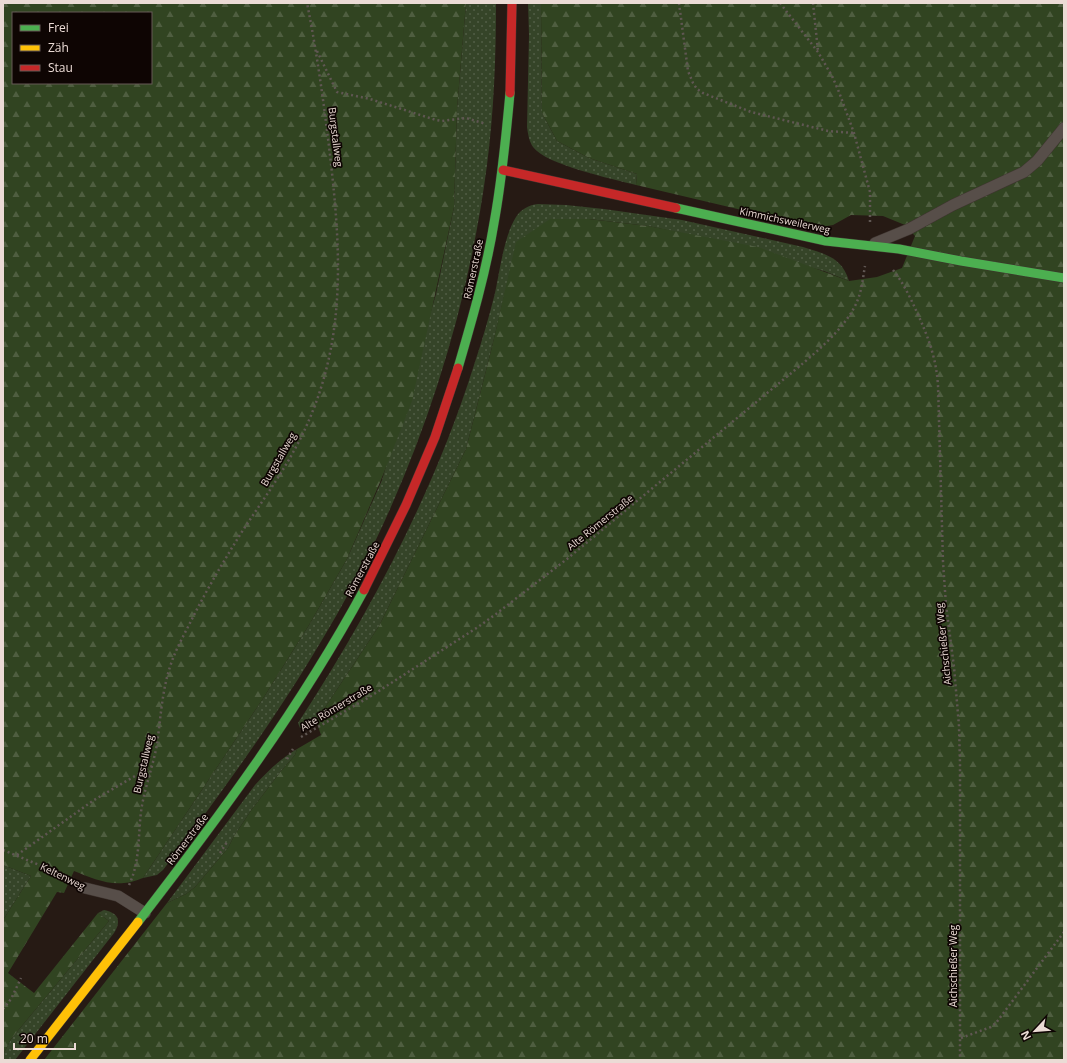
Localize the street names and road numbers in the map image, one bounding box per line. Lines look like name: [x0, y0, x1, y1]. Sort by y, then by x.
street label: Burgstallweg: [325, 106, 347, 168]
street label: Kimmichsweilerweg: [738, 204, 832, 237]
street label: Römerstraße: [460, 237, 486, 300]
street label: Burgstallweg: [257, 429, 299, 488]
street label: Alte Römerstraße: [564, 491, 636, 553]
street label: Römerstraße: [342, 538, 383, 599]
street label: Aichschießer Weg: [932, 602, 954, 686]
street label: Alte Römerstraße: [297, 680, 375, 734]
street label: Burgstallweg: [129, 733, 157, 795]
street label: Römerstraße: [163, 810, 211, 868]
street label: Keltenweg: [38, 859, 88, 893]
street label: Aichschießer Weg: [946, 924, 960, 1007]

